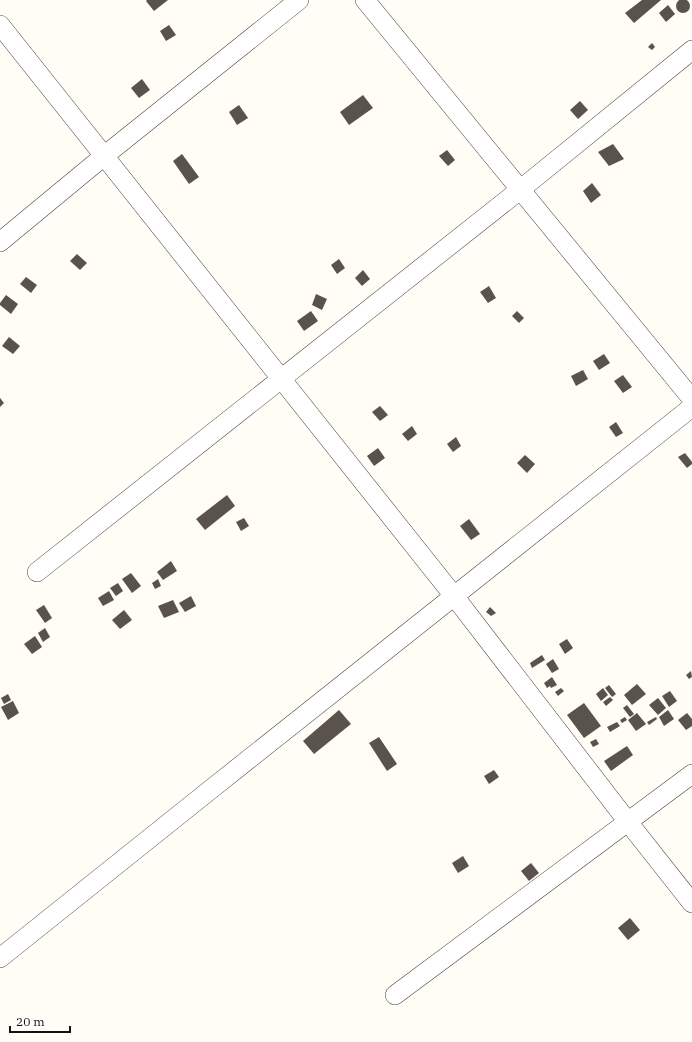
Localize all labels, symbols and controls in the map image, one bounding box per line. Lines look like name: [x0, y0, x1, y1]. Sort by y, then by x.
scale bar: [10, 1008, 70, 1034]
text: 20 m: [16, 1014, 45, 1029]

